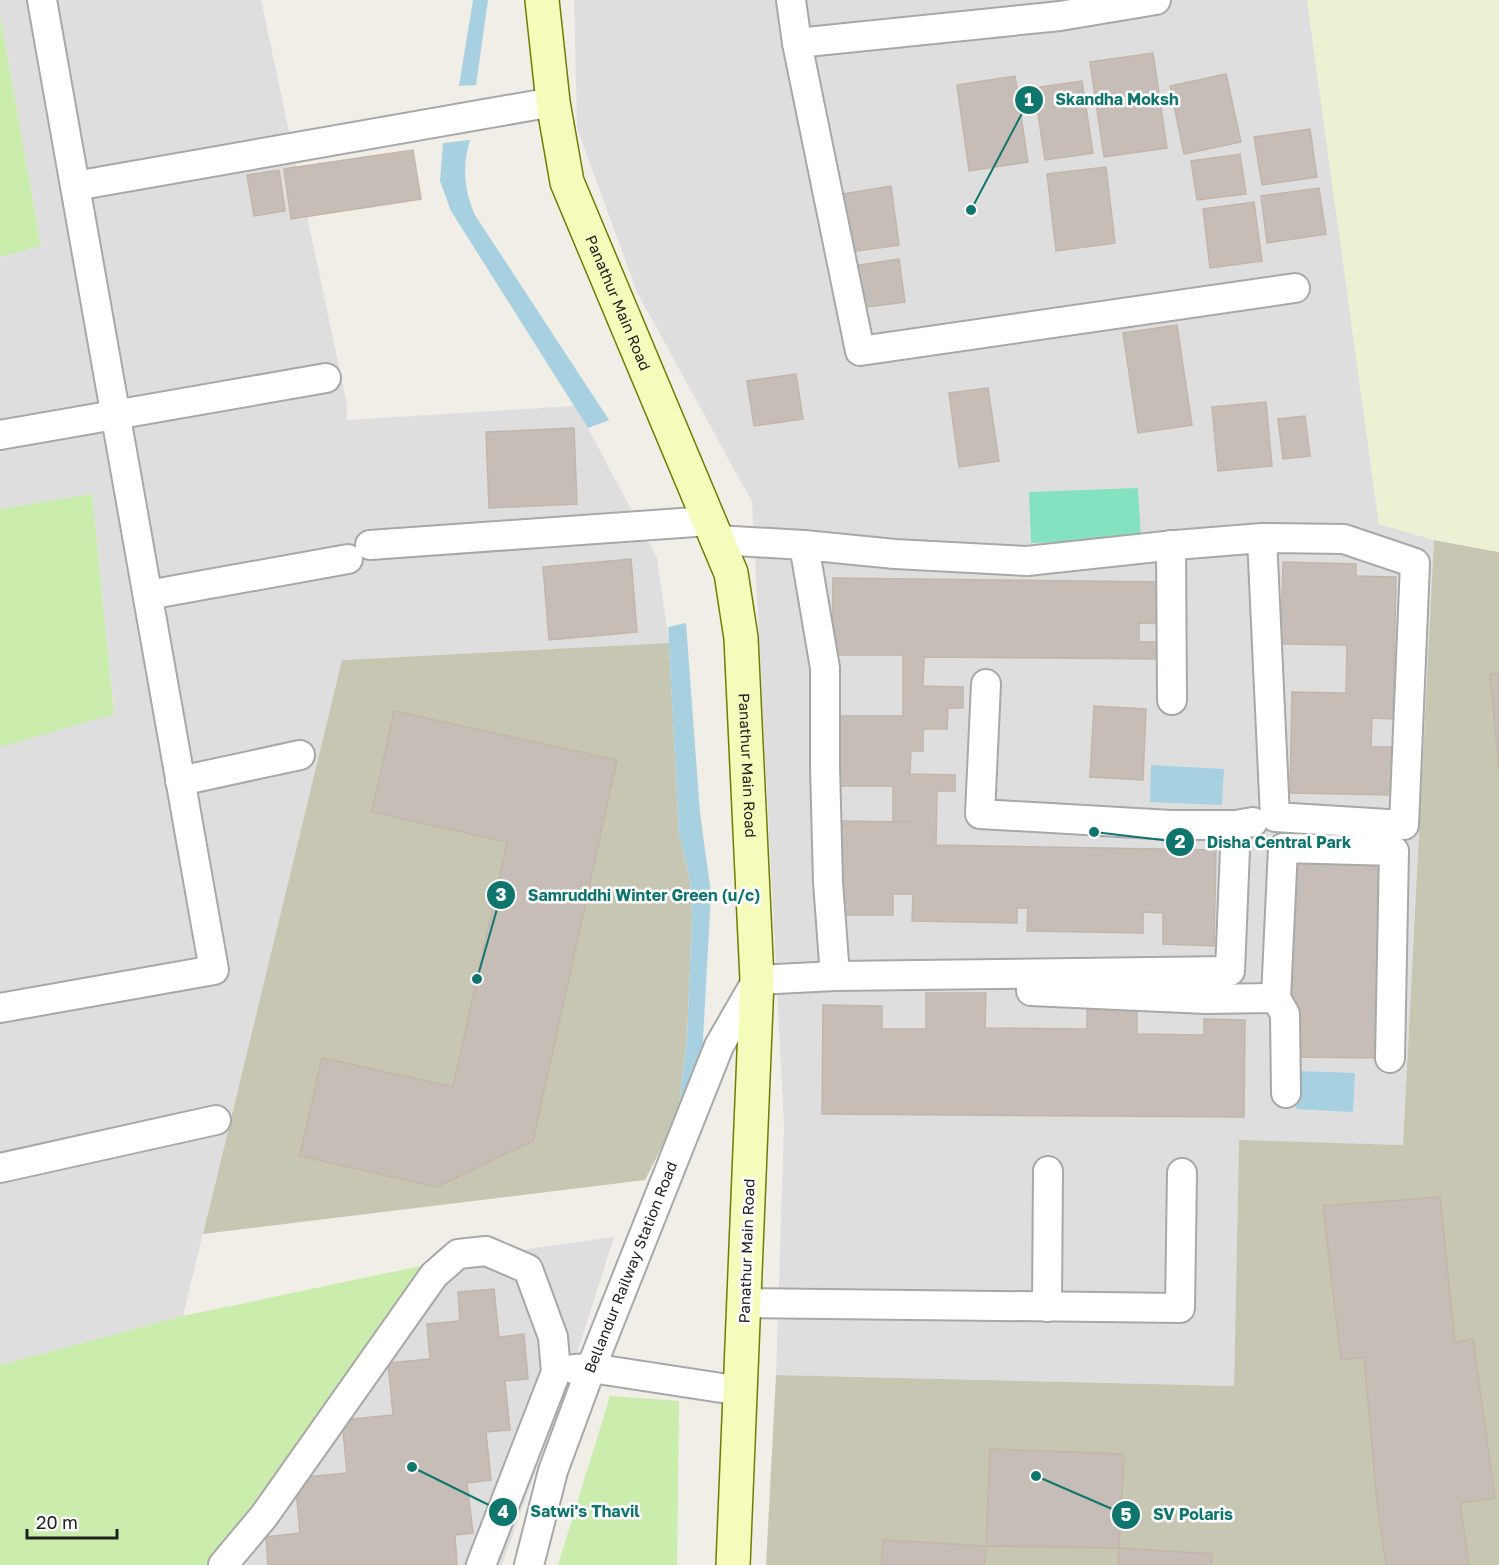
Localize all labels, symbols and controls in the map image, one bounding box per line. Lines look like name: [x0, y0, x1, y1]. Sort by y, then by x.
callout: Skandha Moksh: [1014, 83, 1191, 117]
text: 1: [1024, 88, 1034, 110]
text: Skandha Moksh: [1055, 89, 1179, 109]
street label: Panathur Main Road: [582, 232, 655, 373]
street label: Panathur Main Road: [736, 692, 760, 838]
callout: Disha Central Park: [1165, 825, 1363, 859]
text: 2: [1175, 830, 1186, 852]
text: Disha Central Park: [1207, 832, 1352, 852]
callout: Samruddhi Winter Green (u/c): [486, 878, 772, 912]
text: 3: [496, 883, 507, 905]
text: Samruddhi Winter Green (u/c): [528, 885, 760, 905]
street label: Bellandur Railway Station Road: [580, 1159, 680, 1375]
street label: Panathur Main Road: [734, 1178, 758, 1324]
callout: Satwi's Thavil: [488, 1495, 652, 1529]
callout: SV Polaris: [1111, 1498, 1245, 1532]
text: 4: [497, 1500, 509, 1522]
text: Satwi's Thavil: [530, 1501, 640, 1521]
scale bar: [27, 1502, 117, 1540]
text: 5: [1121, 1503, 1132, 1525]
text: SV Polaris: [1153, 1504, 1233, 1524]
text: 20 m: [36, 1511, 78, 1533]

